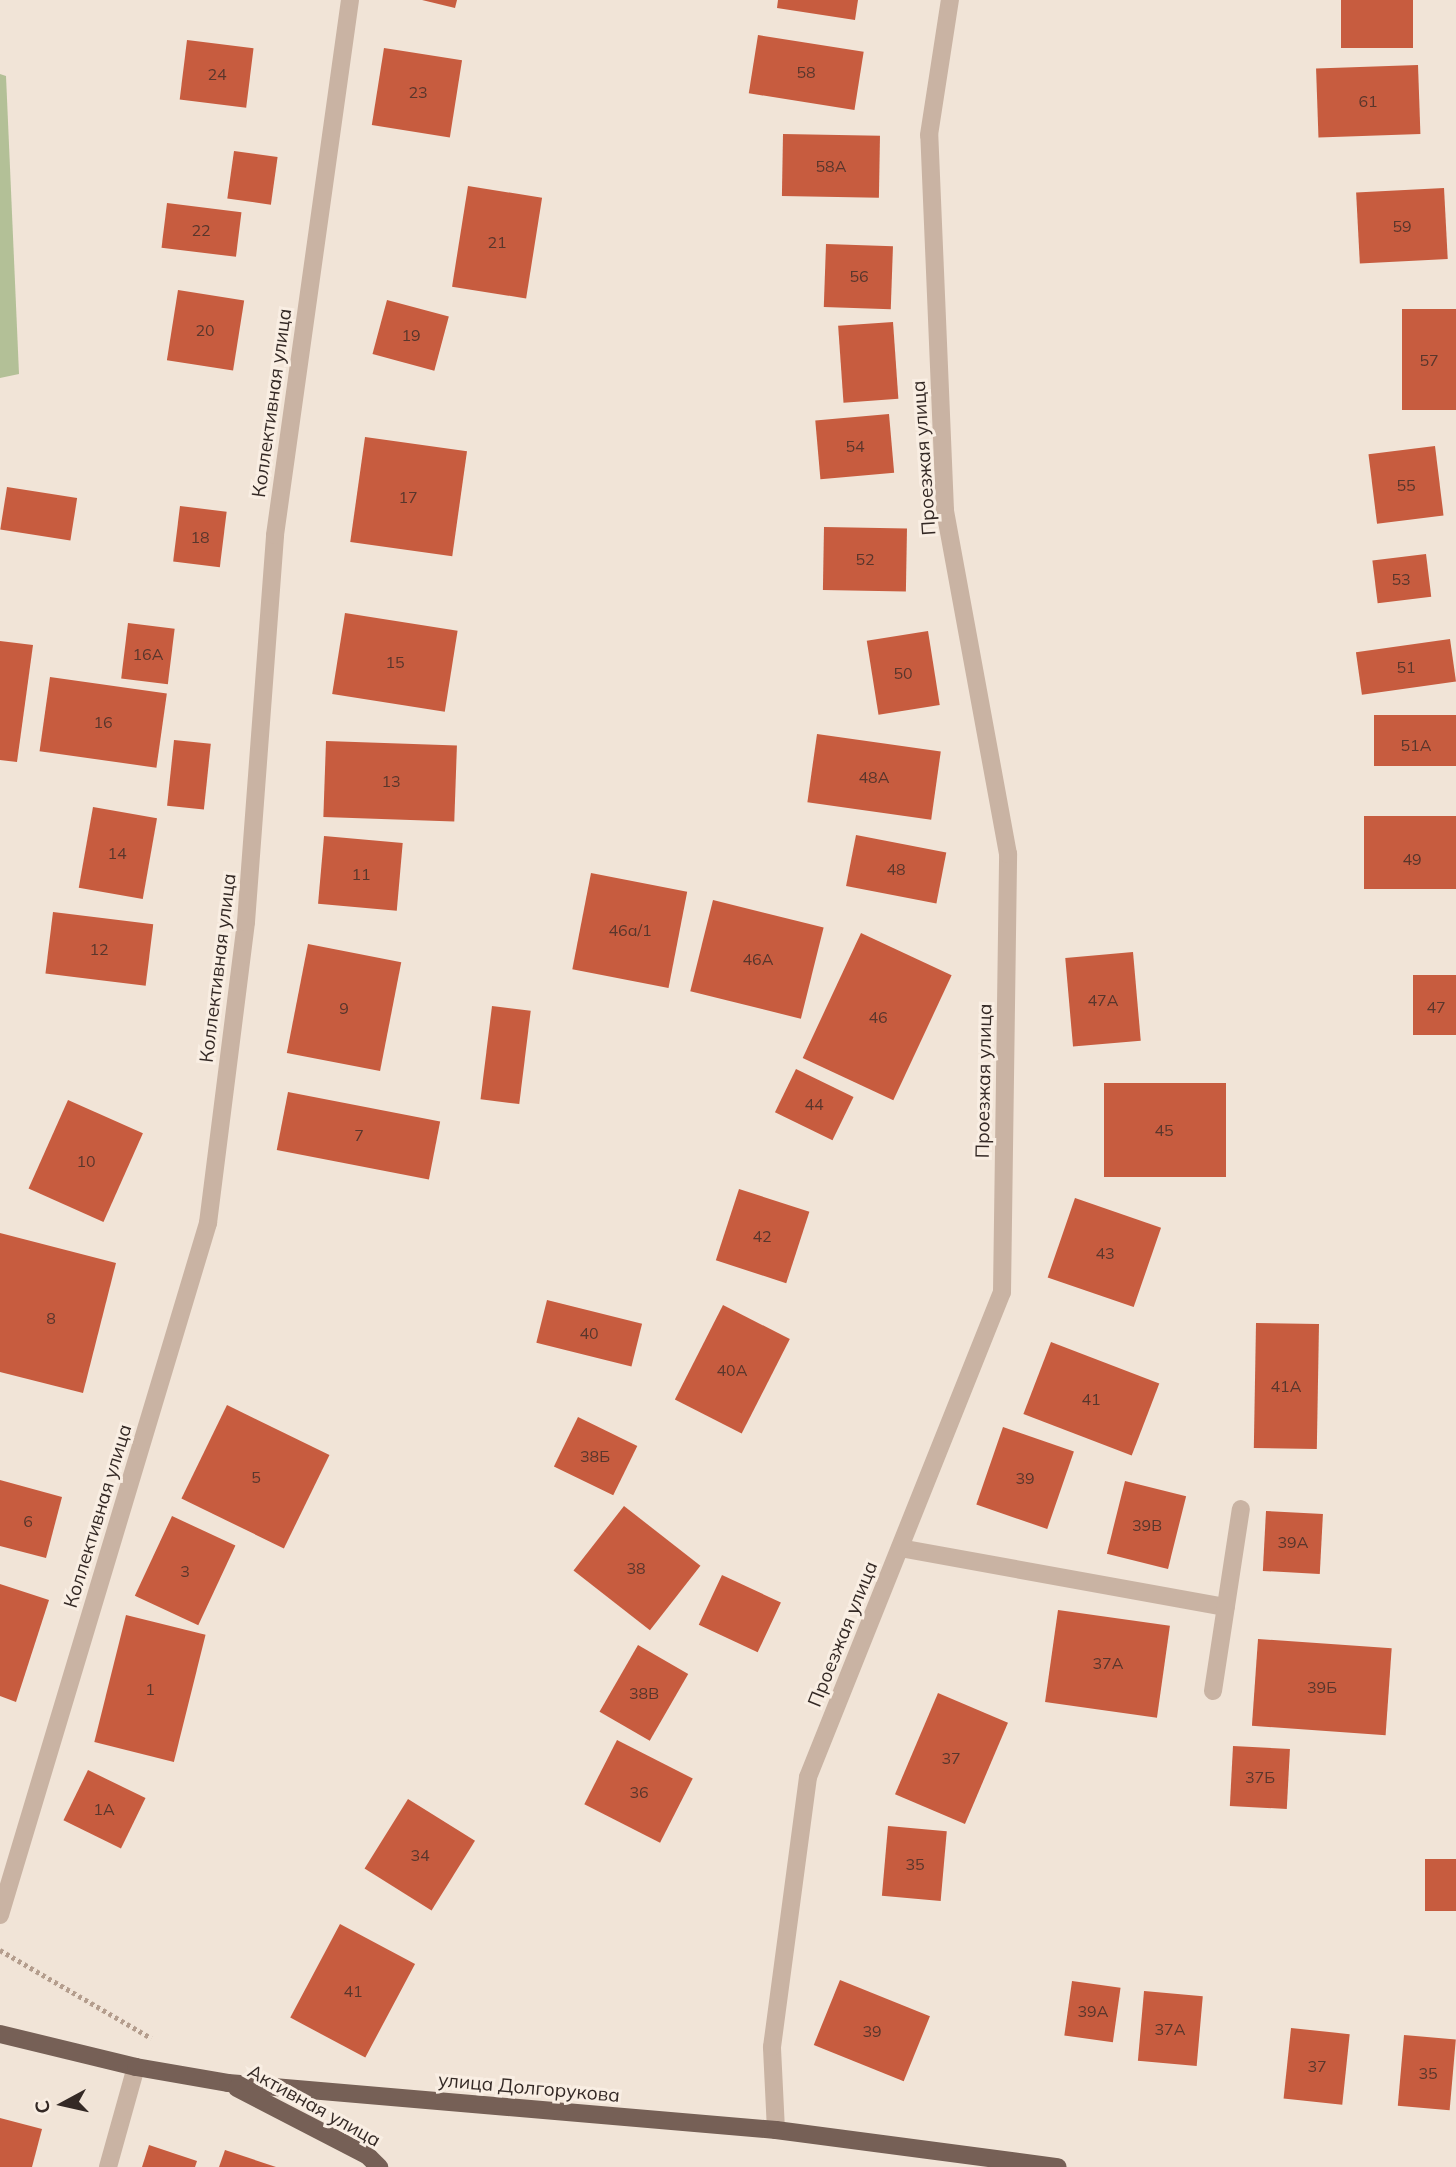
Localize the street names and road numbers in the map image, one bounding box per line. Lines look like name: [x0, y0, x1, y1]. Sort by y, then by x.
street label: Коллективная улица: [247, 307, 297, 499]
street label: Проезжая улица: [907, 380, 941, 536]
street label: Коллективная улица: [195, 872, 241, 1064]
street label: Проезжая улица: [971, 1003, 997, 1159]
street label: Коллективная улица: [59, 1422, 137, 1610]
street label: Проезжая улица: [803, 1558, 883, 1710]
street label: Активная улица: [244, 2060, 384, 2152]
street label: улица Долгорукова: [437, 2069, 621, 2107]

